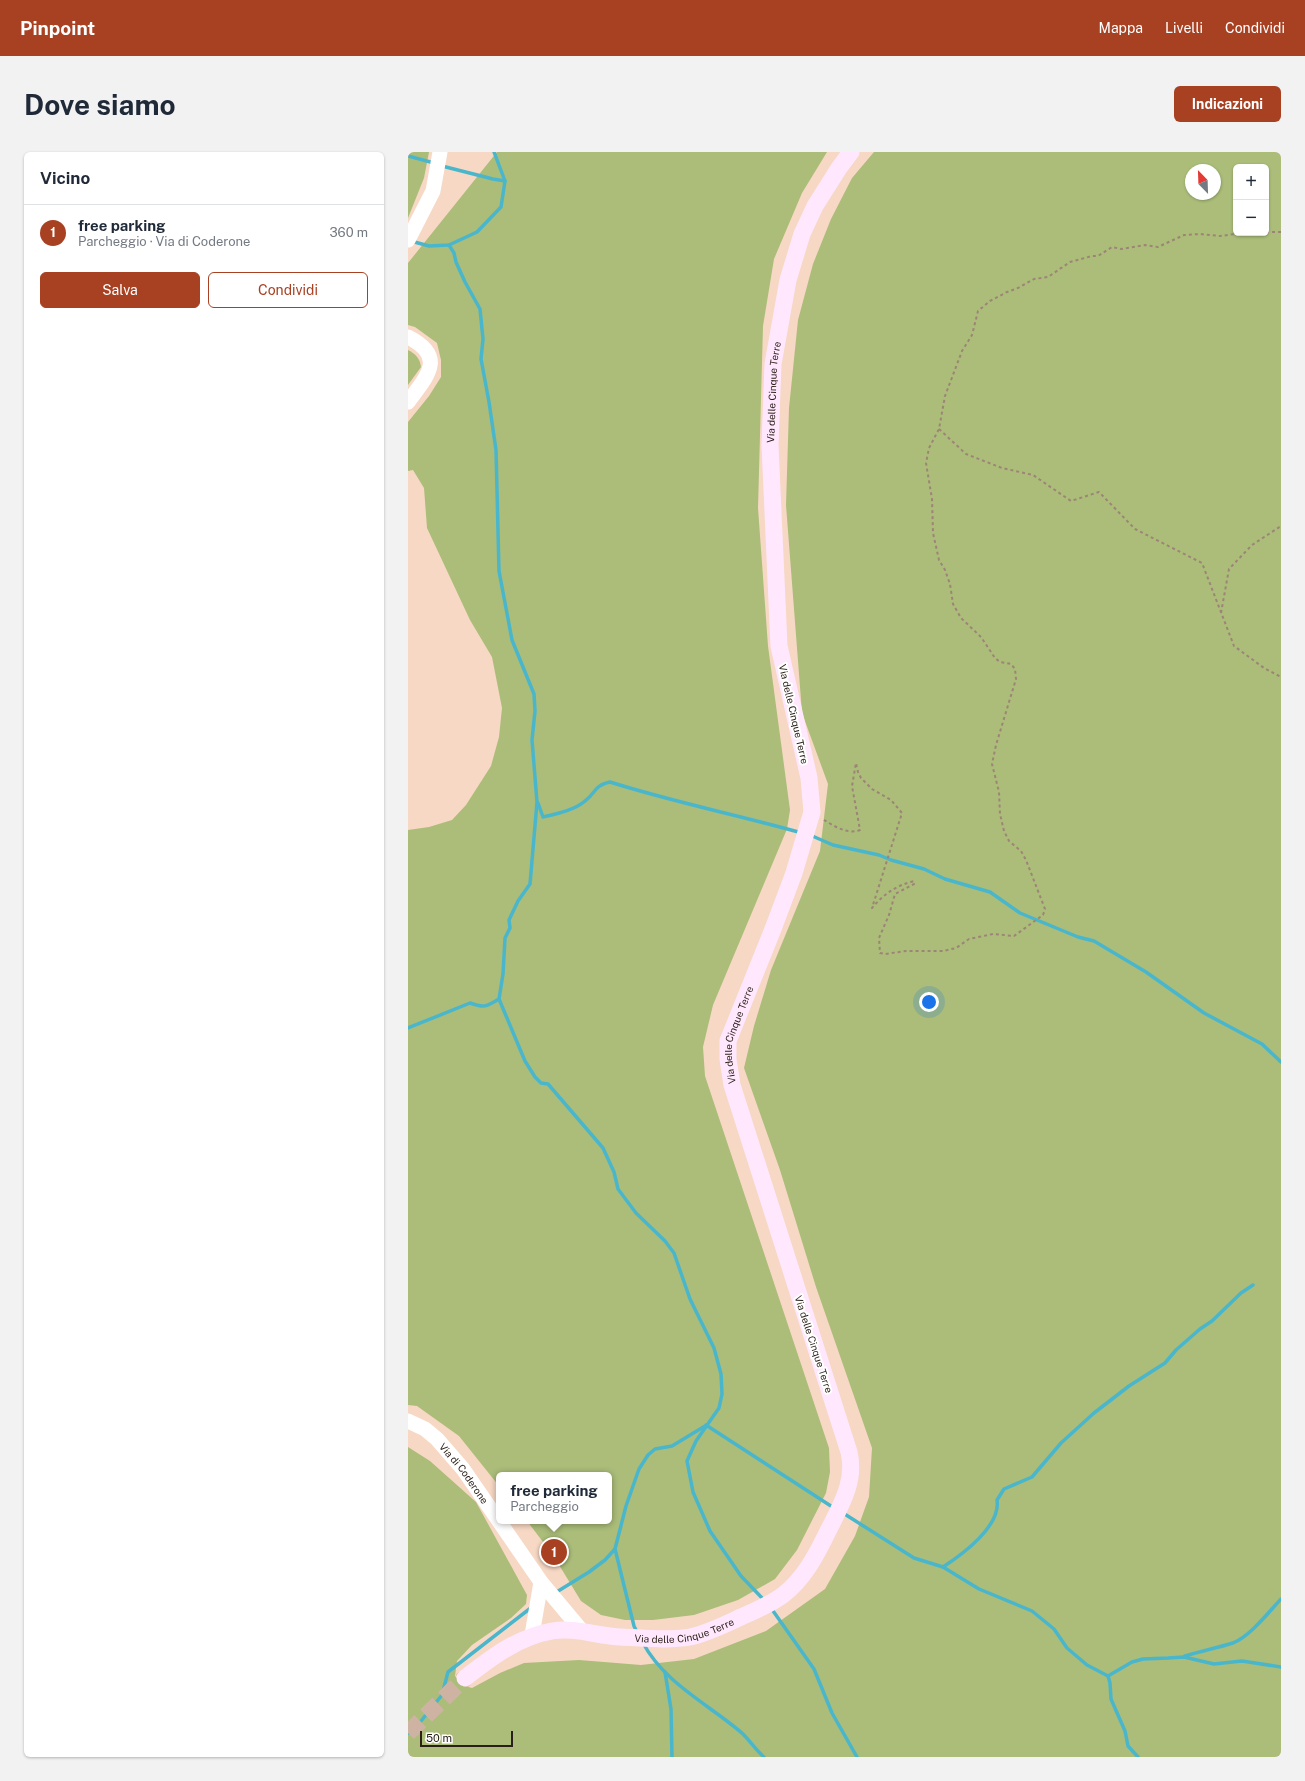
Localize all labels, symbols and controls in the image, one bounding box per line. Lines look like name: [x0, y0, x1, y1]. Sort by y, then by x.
text: Pinpoint: [20, 17, 95, 39]
text: Mappa: [1099, 20, 1143, 36]
text: Livelli: [1165, 20, 1203, 36]
text: Condividi: [1225, 20, 1285, 36]
button: Indicazioni: [1174, 86, 1281, 122]
text: Dove siamo: [24, 88, 176, 121]
north arrow: [1185, 164, 1221, 200]
map controls: [1233, 164, 1269, 236]
button: +: [1233, 164, 1269, 200]
text: Vicino: [40, 168, 90, 188]
button: −: [1233, 200, 1269, 236]
text: free parking: [78, 217, 166, 234]
text: 1: [50, 225, 56, 240]
text: 360 m: [330, 225, 368, 240]
text: Parcheggio · Via di Coderone: [78, 234, 250, 249]
button: Salva: [40, 272, 200, 308]
button: Condividi: [208, 272, 368, 308]
street label: Via delle Cinque Terre: [764, 340, 783, 443]
street label: Via delle Cinque Terre: [777, 663, 811, 765]
street label: Via delle Cinque Terre: [722, 984, 756, 1085]
your location: [919, 992, 939, 1012]
street label: Via delle Cinque Terre: [793, 1294, 836, 1395]
street label: Via di Coderone: [437, 1440, 491, 1506]
popup: [496, 1472, 612, 1524]
text: free parking: [510, 1482, 598, 1499]
text: Parcheggio: [510, 1499, 579, 1514]
pin: 1: [541, 1537, 567, 1567]
street label: Via delle Cinque Terre: [634, 1615, 736, 1645]
scale bar: [420, 1729, 513, 1748]
text: 50 m: [426, 1732, 452, 1744]

